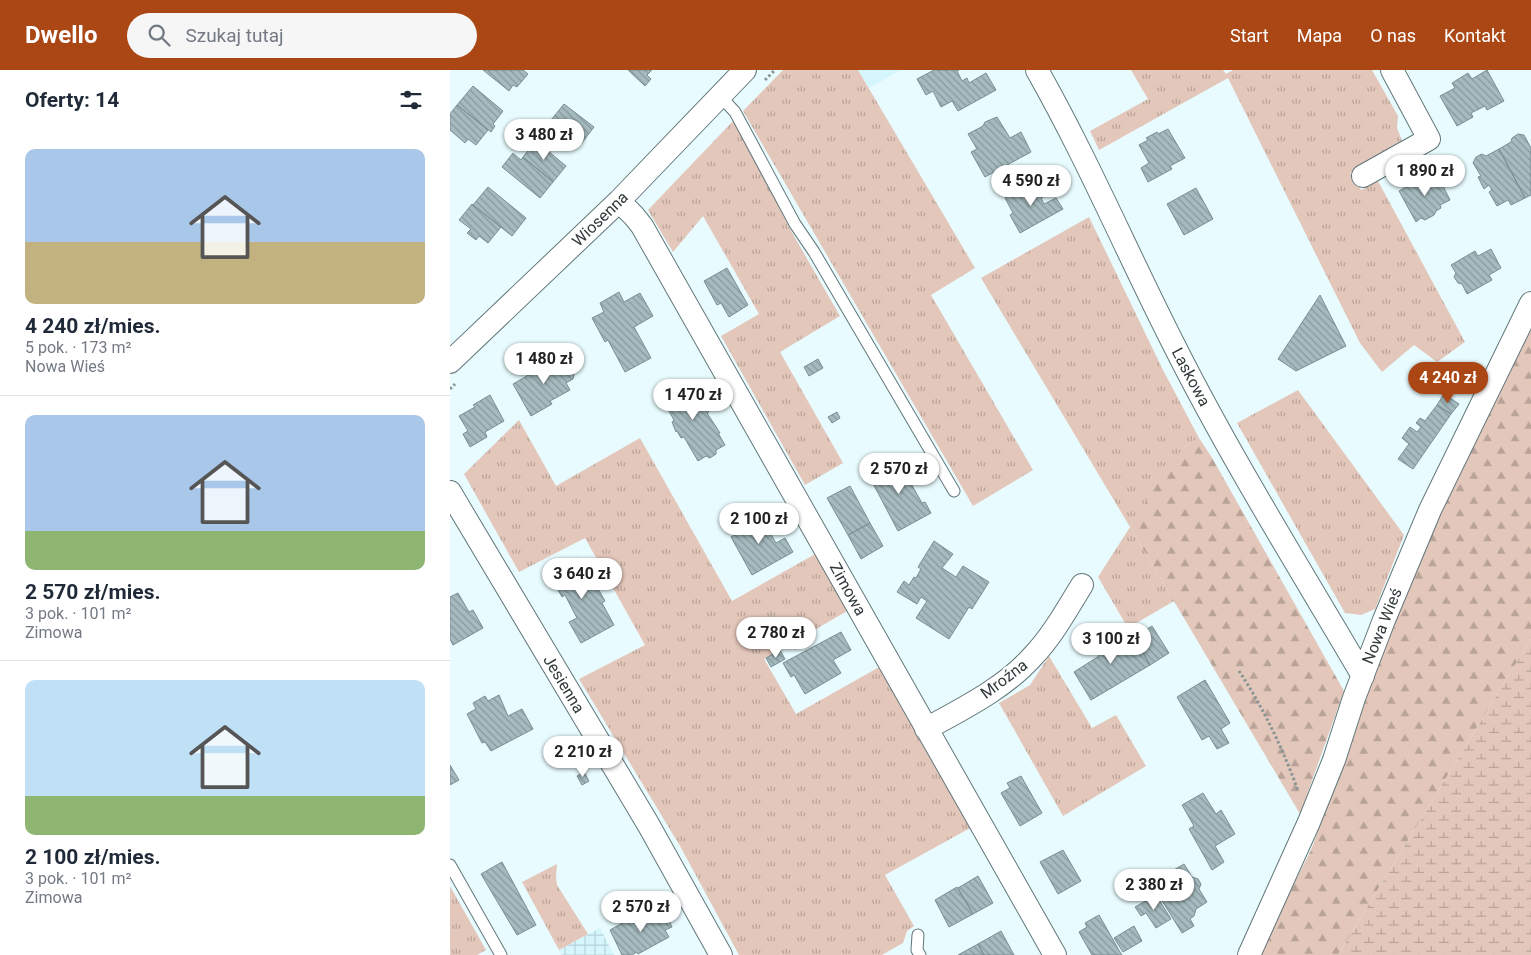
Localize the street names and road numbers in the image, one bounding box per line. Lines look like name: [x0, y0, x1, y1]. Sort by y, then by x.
street label: Wiosenna: [568, 188, 632, 250]
street label: Laskowa: [1168, 344, 1214, 410]
street label: Zimowa: [826, 559, 870, 619]
street label: Nowa Wieś: [1358, 585, 1406, 667]
street label: Jesienna: [539, 652, 589, 716]
street label: Mroźna: [977, 655, 1031, 703]

